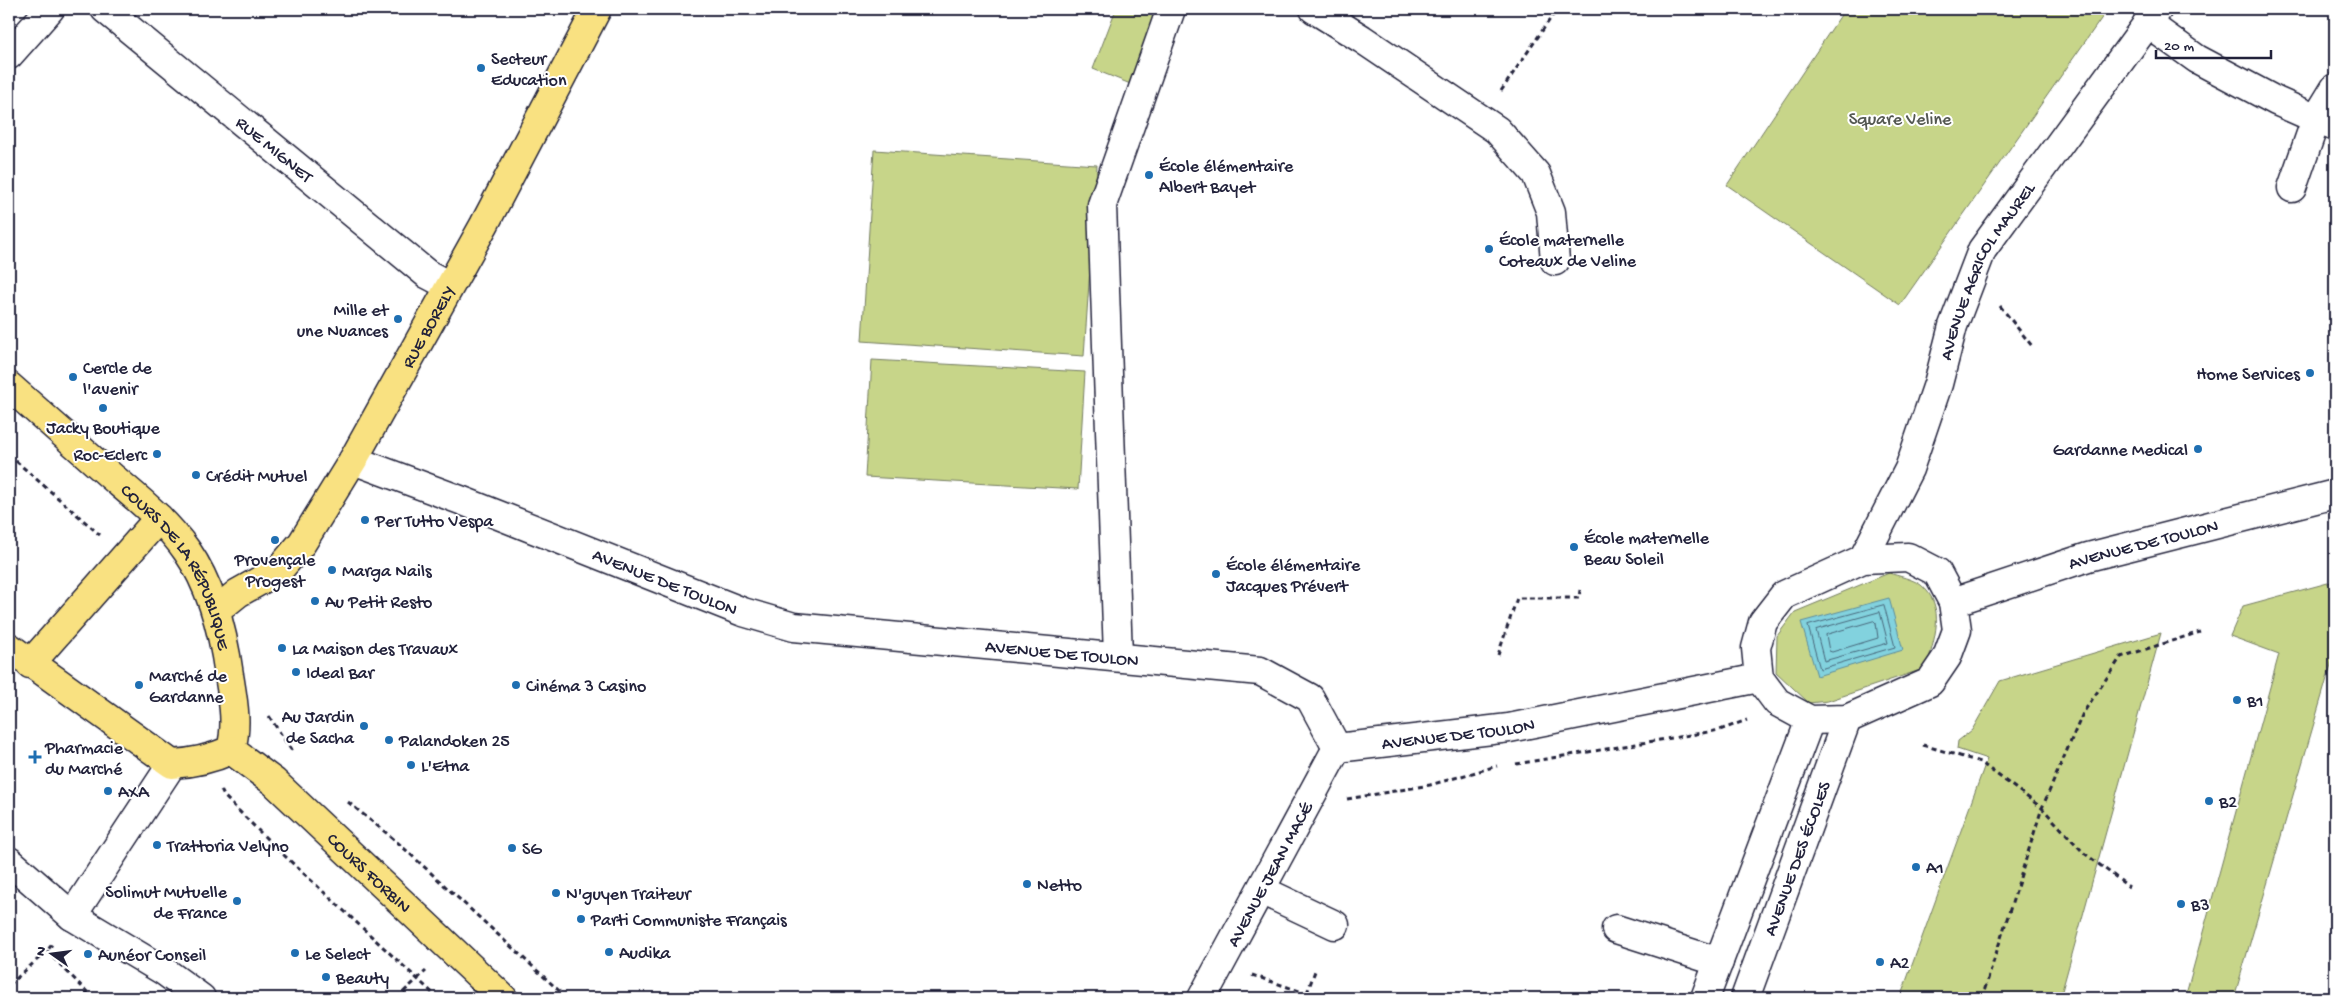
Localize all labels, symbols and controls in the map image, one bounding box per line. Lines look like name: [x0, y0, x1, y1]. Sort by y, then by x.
scale bar: [2156, 28, 2272, 60]
text: 20 m: [2164, 38, 2194, 56]
place label: Secteur Education: [491, 50, 567, 92]
marker: Secteur Education: [475, 62, 487, 74]
park label: Square Veline: [1849, 110, 1952, 131]
street label: RUE MIGNET: [231, 113, 317, 189]
place label: École élémentaire Albert Bayet: [1159, 157, 1294, 199]
marker: École élémentaire Albert Bayet: [1143, 169, 1155, 181]
street label: AVENUE AGRICOL MAUREL: [1937, 178, 2041, 363]
place label: École maternelle Coteaux de Veline: [1499, 231, 1637, 273]
marker: École maternelle Coteaux de Veline: [1483, 243, 1495, 255]
street label: RUE BORELY: [398, 283, 461, 372]
place label: Mille et une Nuances: [297, 301, 390, 343]
marker: Mille et une Nuances: [392, 313, 404, 325]
place label: Cercle de l'avenir: [83, 359, 153, 401]
place label: Home Services: [2196, 365, 2301, 386]
marker: Home Services: [2304, 367, 2316, 379]
marker: Cercle de l'avenir: [67, 371, 79, 383]
marker: Jacky Boutique: [97, 402, 109, 414]
place label: Jacky Boutique: [46, 419, 160, 440]
place label: Gardanne Medical: [2053, 441, 2188, 462]
marker: Gardanne Medical: [2192, 443, 2204, 455]
place label: Roc-Eclerc: [73, 446, 148, 467]
marker: Roc-Eclerc: [151, 448, 163, 460]
place label: Crédit Mutuel: [206, 467, 307, 488]
marker: Crédit Mutuel: [190, 469, 202, 481]
street label: COURS DE LA RÉPUBLIQUE: [115, 481, 233, 653]
place label: Per Tutto Vespa: [374, 512, 494, 533]
marker: Per Tutto Vespa: [359, 514, 371, 526]
street label: AVENUE DE TOULON: [2066, 516, 2221, 576]
place label: École maternelle Beau Soleil: [1583, 529, 1710, 571]
marker: Provençale Progest: [269, 534, 281, 546]
marker: École maternelle Beau Soleil: [1568, 541, 1580, 553]
street label: AVENUE DE TOULON: [589, 545, 740, 622]
place label: Provençale Progest: [234, 551, 316, 593]
place label: École élémentaire Jacques Prévert: [1226, 556, 1361, 598]
place label: Marga Nails: [342, 562, 433, 583]
marker: Marga Nails: [326, 564, 338, 576]
marker: École élémentaire Jacques Prévert: [1210, 568, 1222, 580]
place label: Au Petit Resto: [325, 593, 432, 614]
marker: Au Petit Resto: [309, 595, 321, 607]
street label: AVENUE DE TOULON: [984, 637, 1140, 672]
place label: La Maison des Travaux: [292, 640, 458, 661]
marker: La Maison des Travaux: [276, 642, 288, 654]
place label: Ideal Bar: [306, 664, 376, 685]
marker: Ideal Bar: [290, 666, 302, 678]
place label: Marché de Gardanne: [149, 667, 228, 709]
place label: Cinéma 3 Casino: [526, 677, 646, 698]
marker: Marché de Gardanne: [133, 679, 145, 691]
marker: Cinéma 3 Casino: [510, 679, 522, 691]
place label: B1: [2246, 692, 2263, 713]
marker: B1: [2231, 694, 2243, 706]
place label: Au Jardin de Sacha: [282, 708, 355, 750]
street label: AVENUE DE TOULON: [1381, 715, 1537, 756]
marker: Au Jardin de Sacha: [358, 720, 370, 732]
place label: Palandoken 25: [398, 732, 510, 753]
marker: Palandoken 25: [383, 734, 395, 746]
place label: Pharmacie du Marché: [44, 739, 124, 781]
marker: Pharmacie du Marché: [29, 751, 41, 763]
place label: L'Etna: [421, 757, 470, 778]
marker: L'Etna: [405, 759, 417, 771]
street label: AVENUE DES ÉCOLES: [1761, 778, 1837, 939]
place label: AXA: [118, 783, 150, 804]
marker: AXA: [102, 785, 114, 797]
place label: B2: [2218, 793, 2237, 814]
marker: B2: [2203, 795, 2215, 807]
street label: AVENUE JEAN MACÉ: [1224, 799, 1319, 951]
street label: COURS FORBIN: [321, 829, 414, 919]
place label: Trattoria Velyno: [166, 837, 289, 858]
marker: Trattoria Velyno: [151, 839, 163, 851]
place label: SG: [522, 840, 542, 861]
marker: SG: [506, 842, 518, 854]
place label: A1: [1926, 859, 1944, 880]
marker: A1: [1910, 861, 1922, 873]
place label: Netto: [1037, 876, 1082, 897]
marker: Netto: [1021, 878, 1033, 890]
place label: Solimut Mutuelle de France: [105, 883, 228, 925]
place label: N'guyen Traiteur: [566, 885, 692, 906]
marker: N'guyen Traiteur: [550, 887, 562, 899]
marker: Solimut Mutuelle de France: [231, 895, 243, 907]
place label: B3: [2190, 896, 2210, 917]
marker: B3: [2175, 898, 2187, 910]
place label: Parti Communiste Français: [590, 911, 788, 932]
marker: Parti Communiste Français: [575, 913, 587, 925]
north arrow: [28, 930, 78, 980]
place label: Audika: [619, 944, 672, 965]
text: N: [32, 945, 51, 958]
place label: Le Select: [305, 945, 371, 966]
place label: Aunéor Conseil: [98, 946, 206, 967]
marker: Audika: [603, 946, 615, 958]
marker: Le Select: [289, 947, 301, 959]
marker: Aunéor Conseil: [82, 948, 94, 960]
place label: A2: [1890, 954, 1910, 975]
marker: A2: [1874, 956, 1886, 968]
place label: Beauty: [335, 969, 389, 990]
marker: Beauty: [320, 971, 332, 983]

